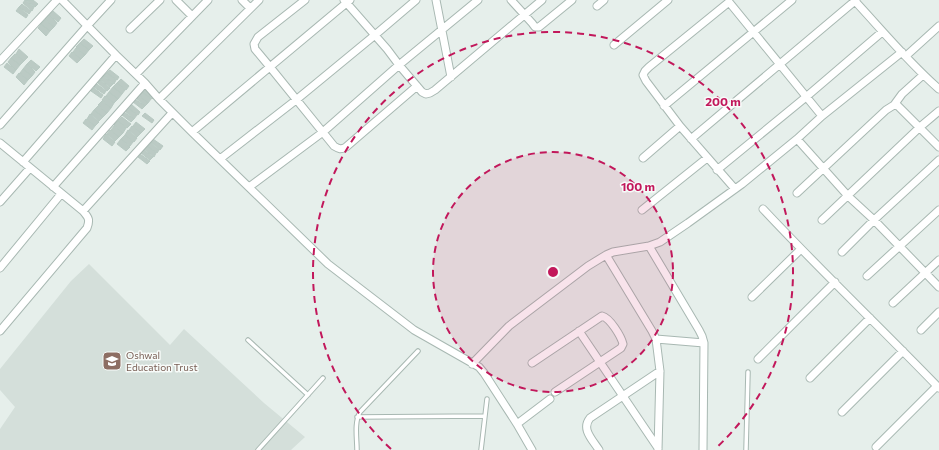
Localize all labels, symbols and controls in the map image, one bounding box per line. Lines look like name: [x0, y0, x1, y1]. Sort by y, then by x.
text: 200 m: [705, 94, 741, 108]
text: 100 m: [621, 179, 655, 193]
centre of rings: [546, 265, 560, 279]
place label: Oshwal Education Trust: [126, 349, 198, 373]
school or university icon: Oshwal Education Trust: [101, 350, 123, 372]

